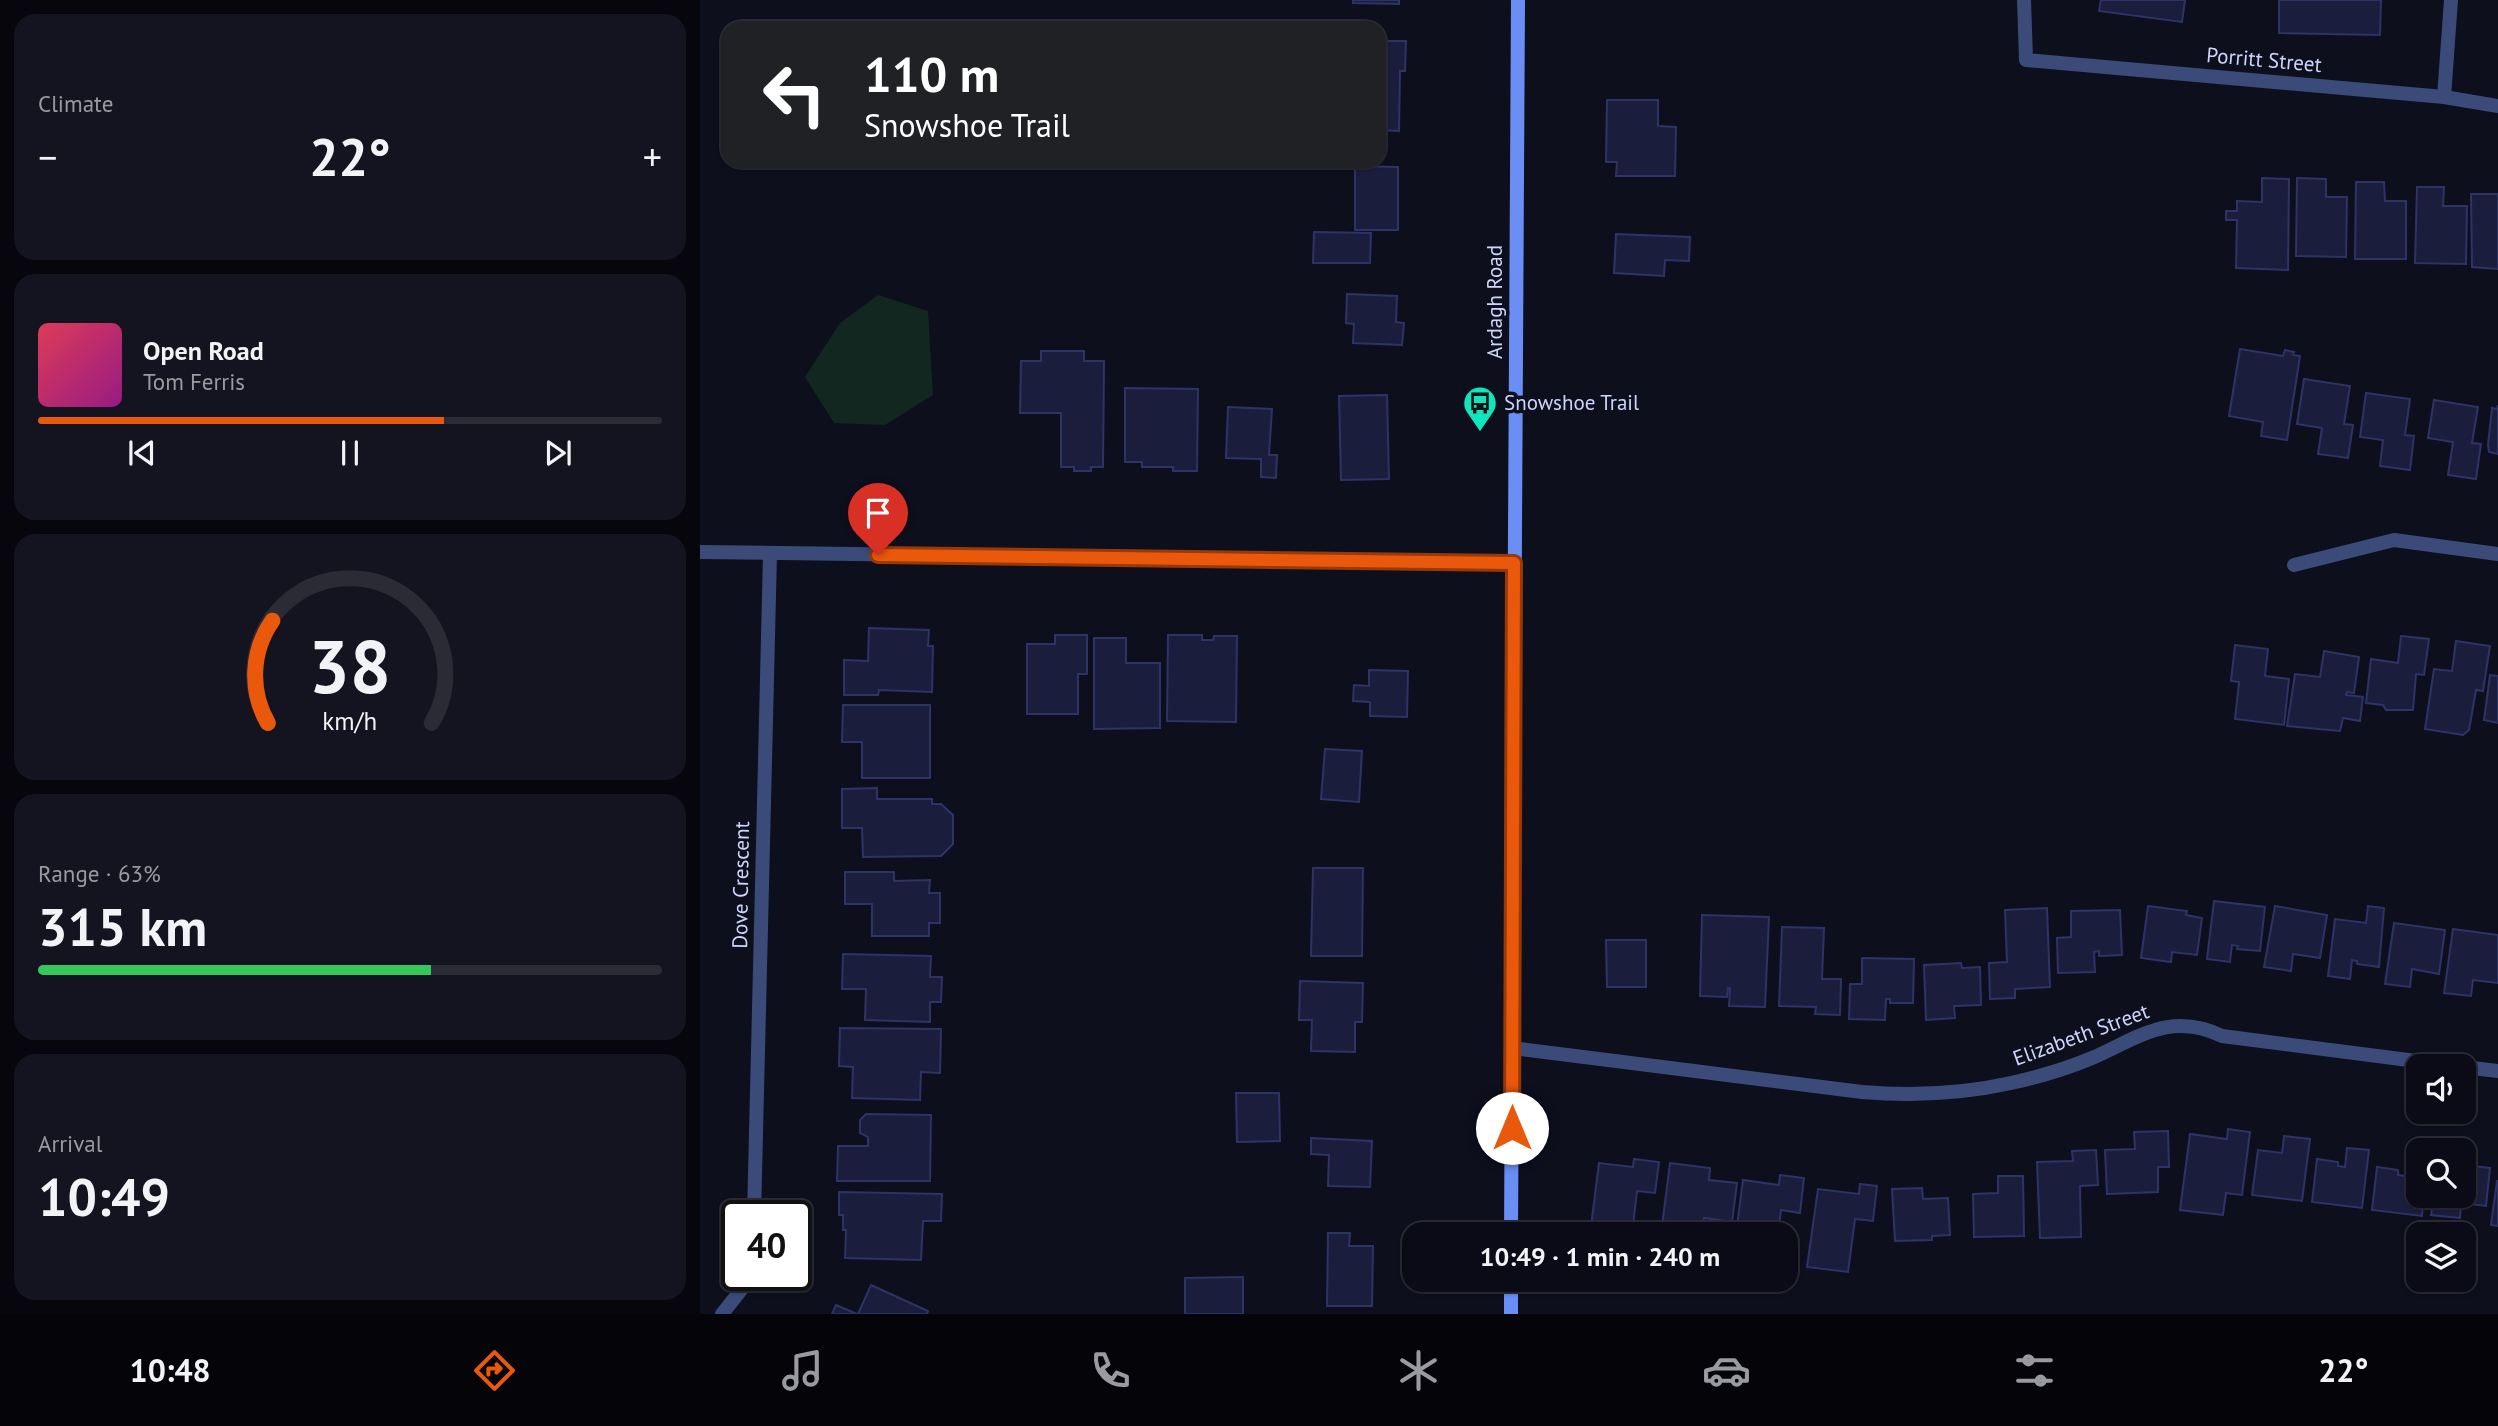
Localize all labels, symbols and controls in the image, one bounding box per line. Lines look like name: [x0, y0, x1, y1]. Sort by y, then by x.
street label: Porritt Street: [2205, 41, 2323, 78]
text: 110 m: [864, 42, 999, 106]
icon: left: [749, 49, 840, 140]
text: Climate: [38, 89, 113, 118]
text: Snowshoe Trail: [864, 104, 1070, 146]
text: 22°: [309, 123, 391, 190]
text: −: [38, 132, 57, 181]
text: +: [643, 132, 662, 181]
street label: Ardagh Road: [1481, 245, 1508, 359]
text: Open Road: [143, 334, 264, 367]
text: Tom Ferris: [143, 367, 245, 396]
bus stop icon: Snowshoe Trail: [1461, 384, 1499, 433]
place label: Snowshoe Trail: [1504, 389, 1639, 416]
icon: previous: [123, 434, 161, 472]
icon: pause: [331, 434, 369, 472]
icon: next: [539, 434, 577, 472]
pin: [848, 483, 908, 555]
icon: arrive: [859, 494, 897, 532]
text: 38: [309, 619, 391, 713]
text: km/h: [323, 705, 377, 737]
street label: Dove Crescent: [726, 821, 755, 949]
text: Range · 63%: [38, 859, 161, 888]
text: 315 km: [38, 893, 207, 960]
street label: Elizabeth Street: [2009, 997, 2152, 1072]
map controls: [2406, 1054, 2476, 1292]
button: sound: [2406, 1054, 2476, 1124]
position arrow: [1475, 1091, 1549, 1165]
text: Arrival: [38, 1129, 102, 1158]
button: search: [2406, 1138, 2476, 1208]
text: 10:49: [38, 1163, 170, 1230]
speed limit sign: 40: [721, 1200, 812, 1291]
button: layers: [2406, 1222, 2476, 1292]
text: 10:49 · 1 min · 240 m: [1480, 1240, 1720, 1273]
icon: directions: [470, 1346, 519, 1395]
icon: music: [778, 1346, 827, 1395]
icon: phone: [1086, 1346, 1135, 1395]
icon: climate: [1394, 1346, 1443, 1395]
icon: car: [1702, 1346, 1751, 1395]
icon: filters: [2010, 1346, 2059, 1395]
text: 10:48: [130, 1349, 211, 1391]
text: 22°: [2318, 1349, 2368, 1391]

